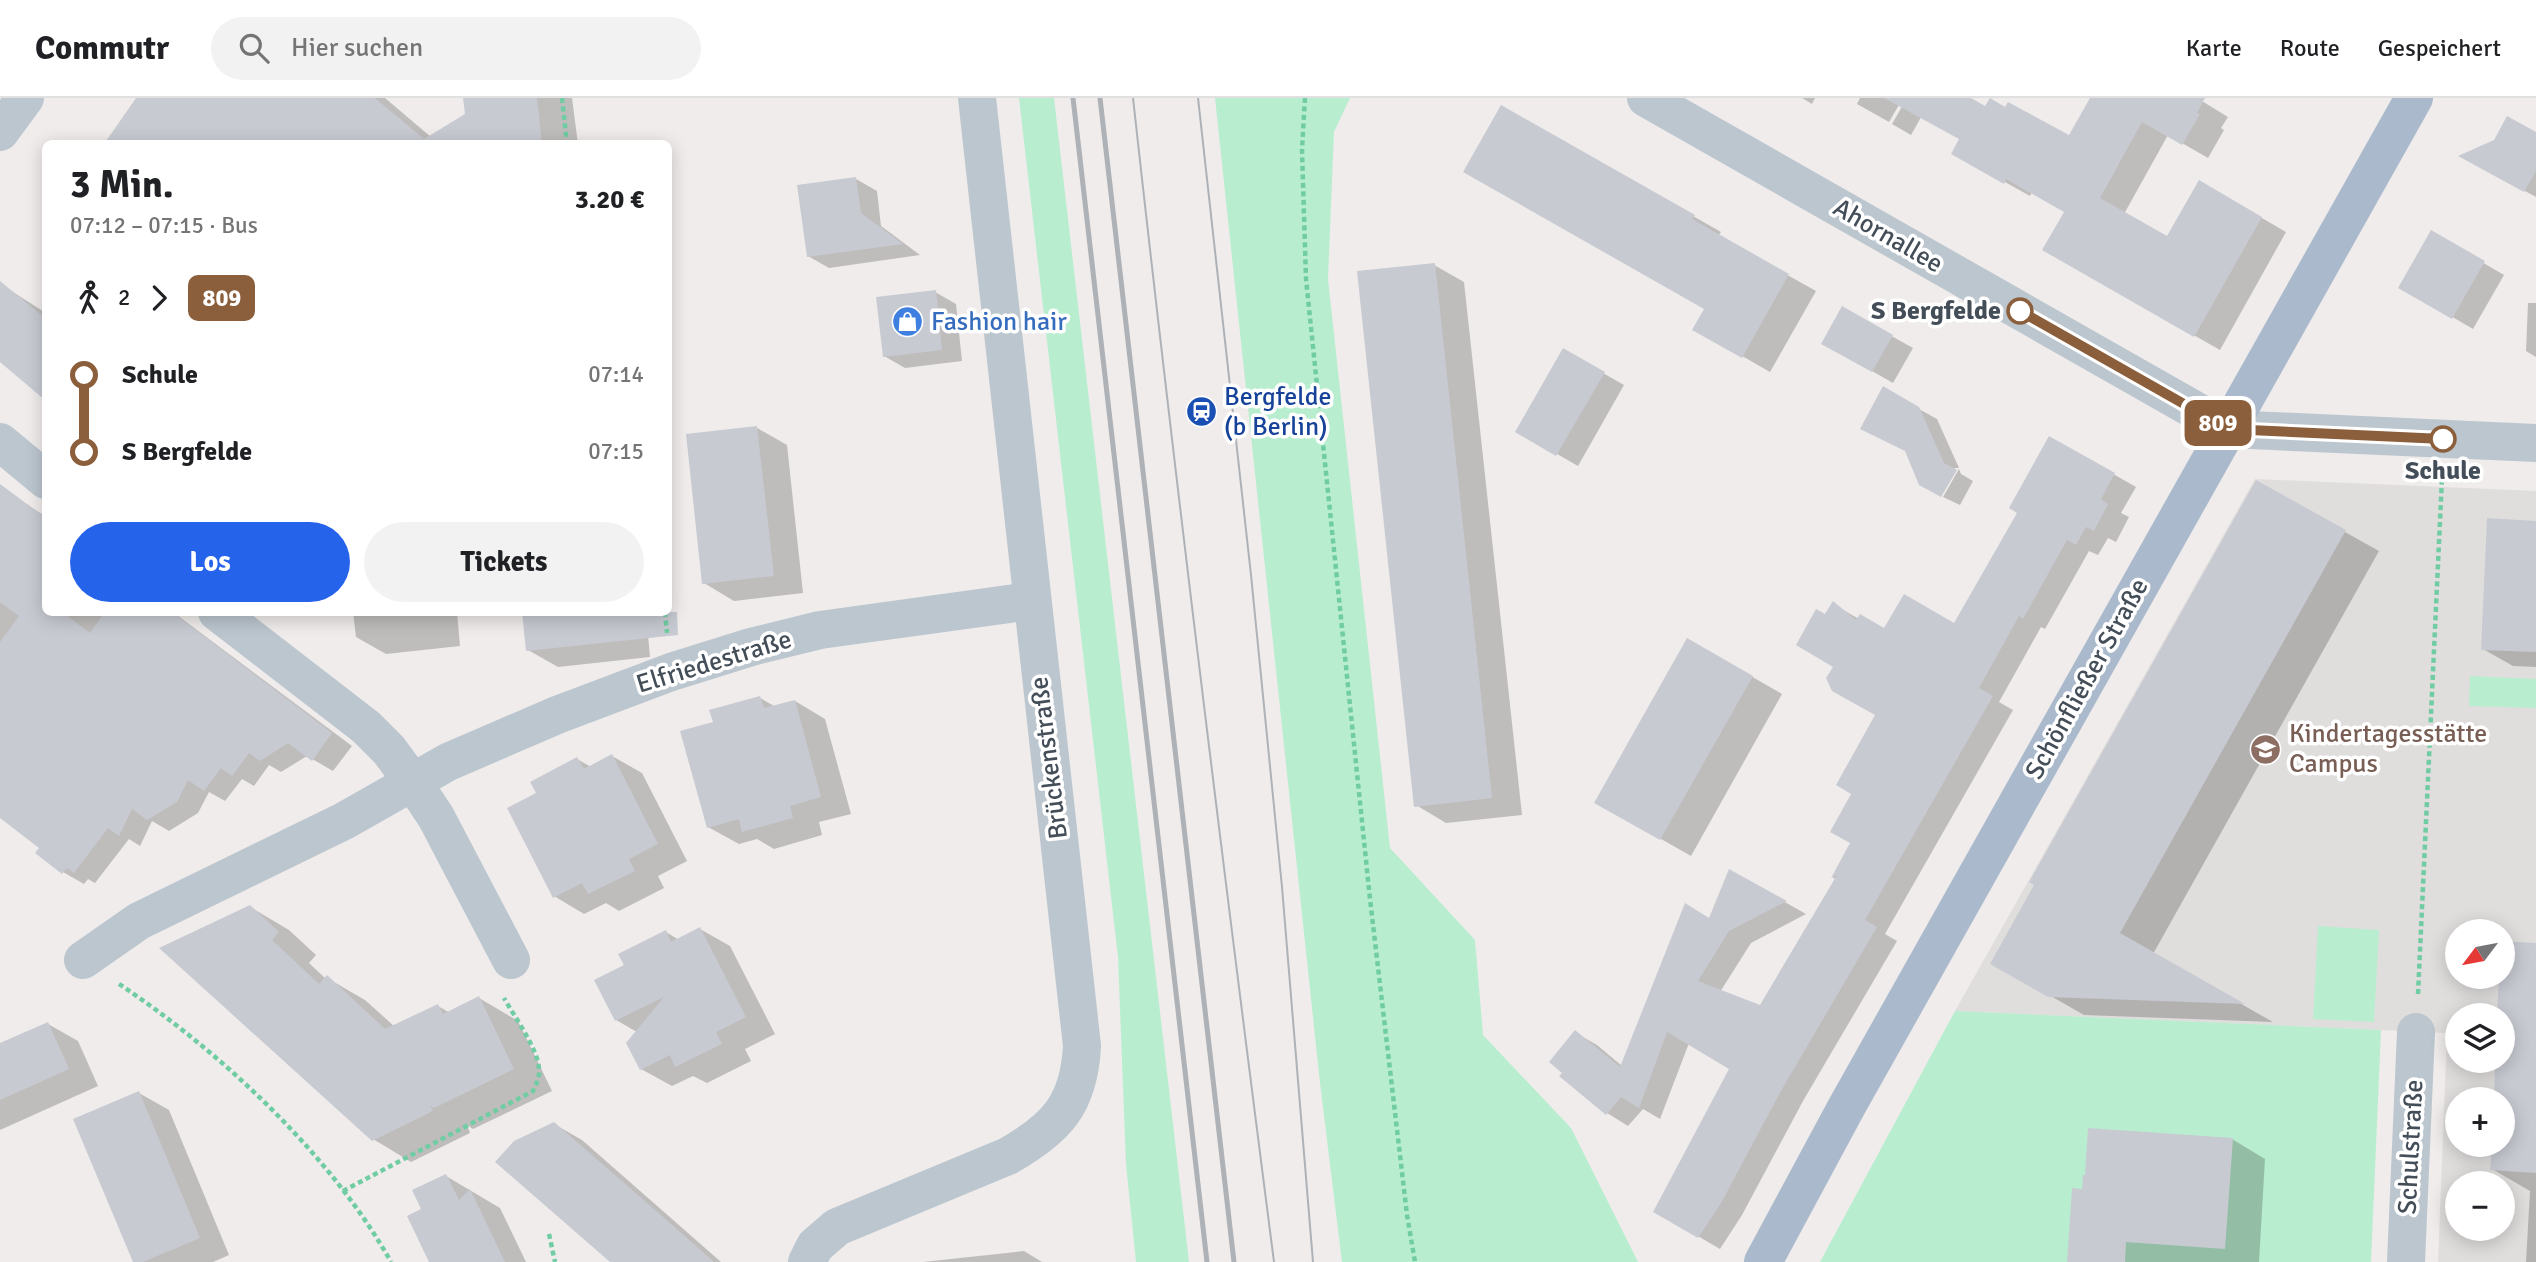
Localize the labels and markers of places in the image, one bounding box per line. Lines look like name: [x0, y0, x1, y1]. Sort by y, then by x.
place label: S Bergfelde: [1871, 295, 2001, 327]
marker: S Bergfelde: [2007, 298, 2033, 324]
shop icon: Fashion hair: [891, 305, 925, 339]
place label: Fashion hair: [931, 306, 1067, 338]
place label: Bergfelde (b Berlin): [1224, 381, 1332, 443]
station icon: Bergfelde (b Berlin): [1184, 395, 1218, 429]
marker: Schule: [2430, 426, 2456, 452]
place label: Schule: [2405, 455, 2481, 487]
place label: Kindertagesstätte Campus: [2289, 718, 2487, 780]
school or university icon: Kindertagesstätte Campus: [2249, 732, 2283, 766]

